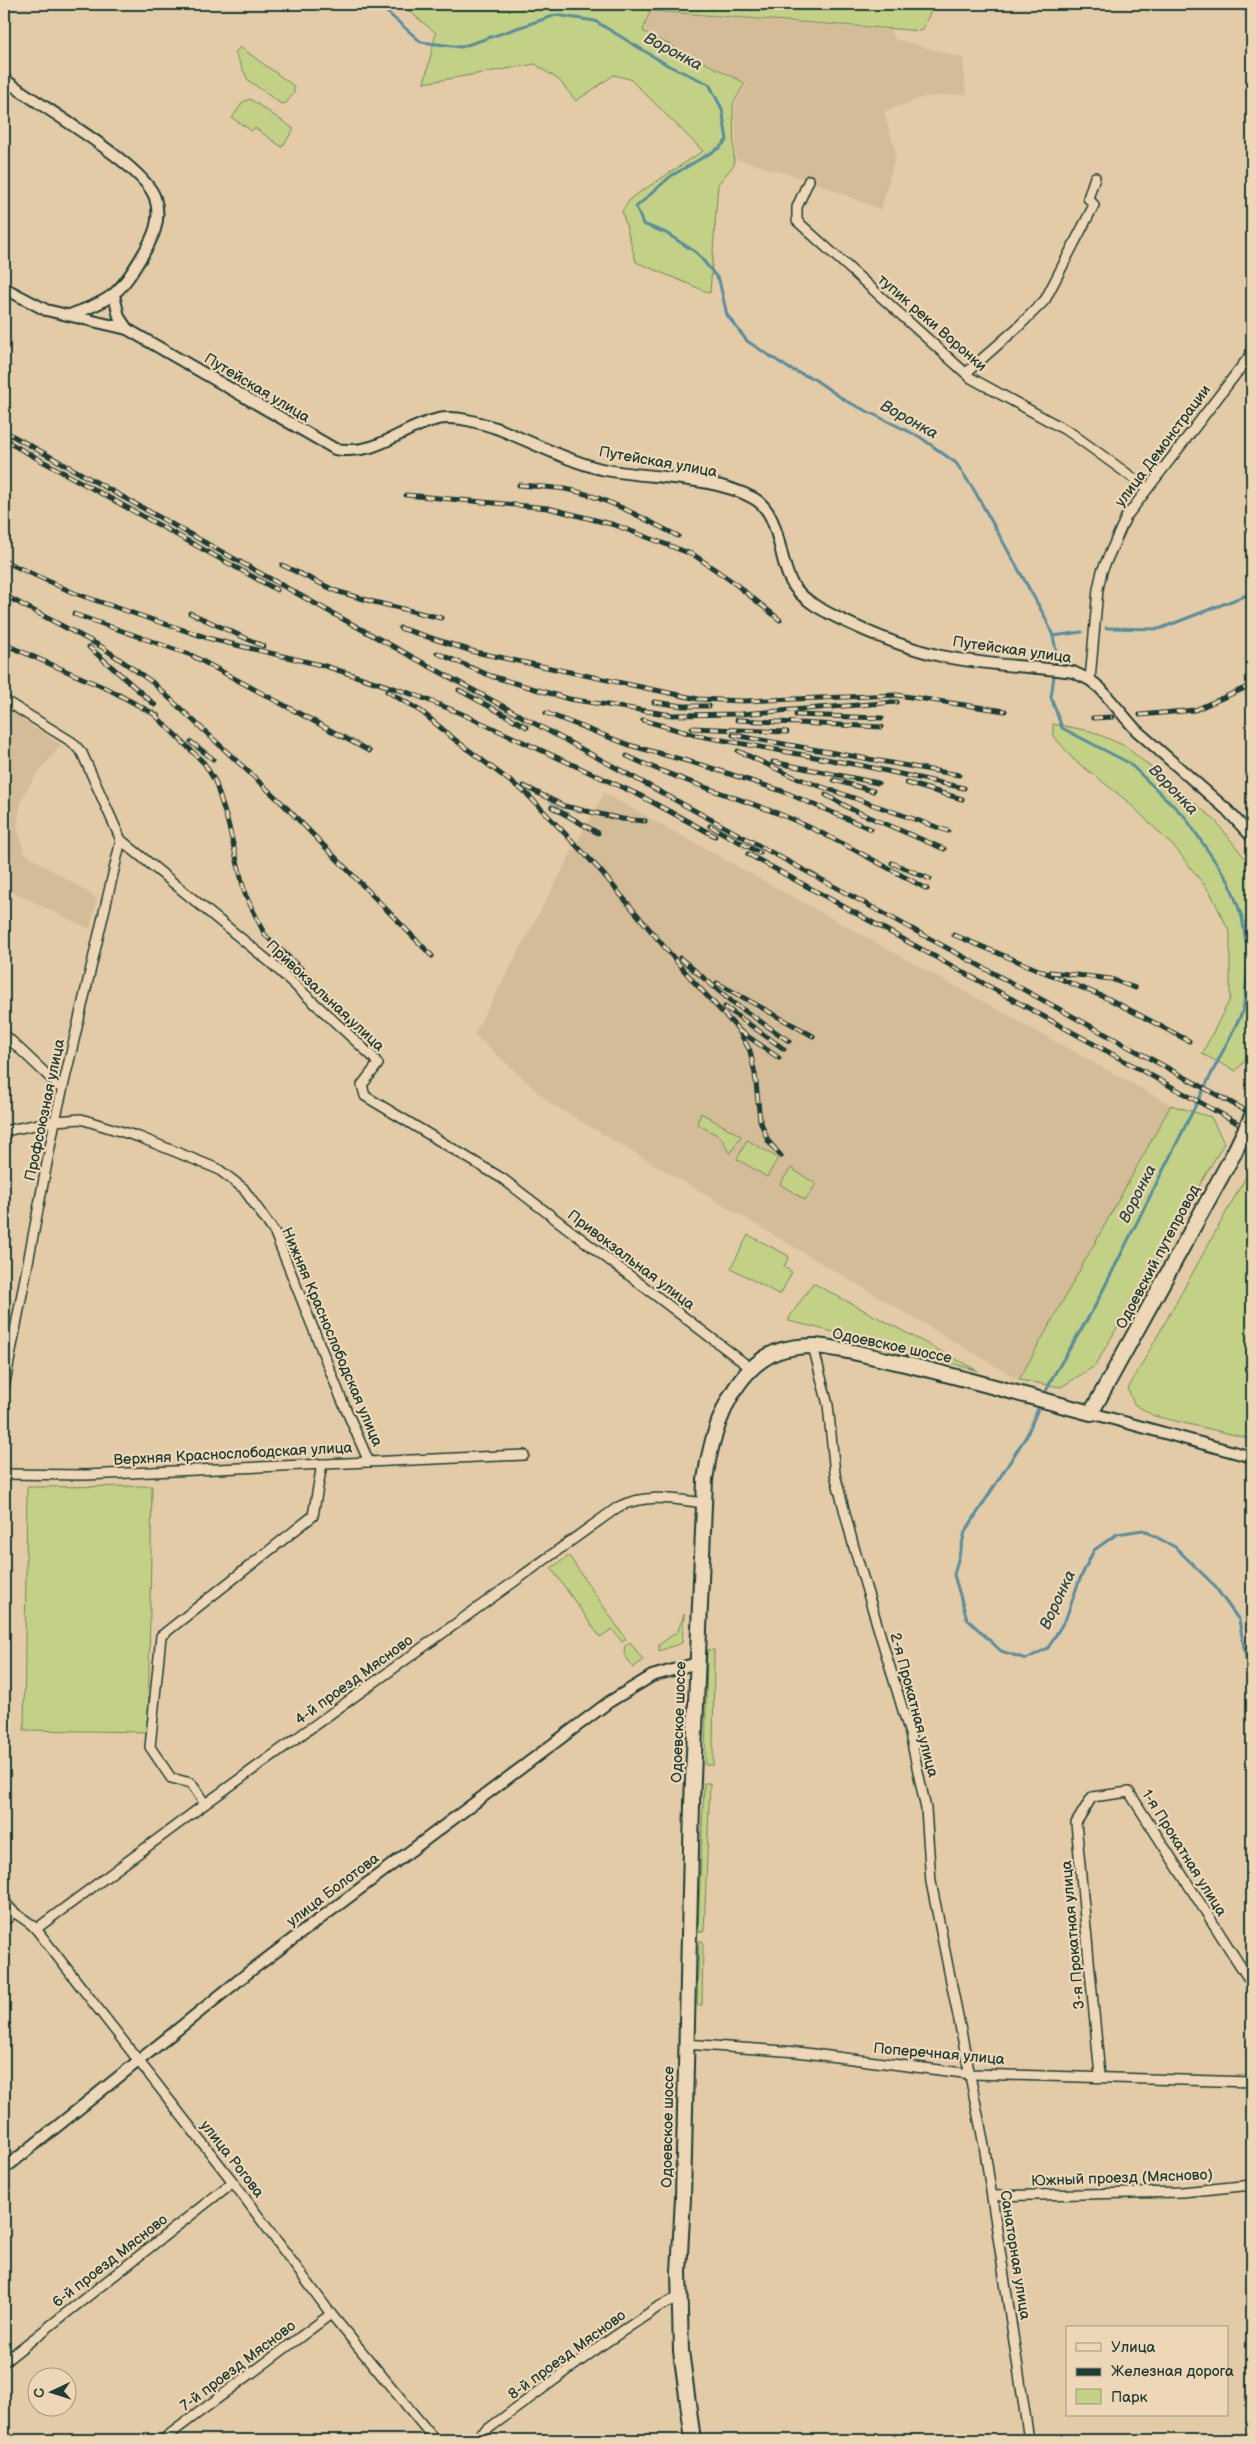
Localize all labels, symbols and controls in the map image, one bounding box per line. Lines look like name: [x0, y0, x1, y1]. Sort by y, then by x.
water label: Воронка: [641, 29, 705, 75]
street label: тупик реки Воронки: [873, 270, 991, 376]
street label: Путейская улица: [201, 349, 313, 427]
street label: улица Демонстрации: [1111, 381, 1215, 511]
water label: Воронка: [877, 396, 941, 444]
street label: Путейская улица: [597, 442, 719, 482]
street label: Путейская улица: [951, 632, 1073, 668]
water label: Воронка: [1144, 761, 1202, 819]
street label: Привокзальная улица: [262, 936, 388, 1056]
street label: Профсоюзная улица: [21, 1037, 69, 1183]
water label: Воронка: [1115, 1162, 1161, 1226]
street label: Одоевский путепровод: [1112, 1182, 1204, 1332]
street label: Привокзальная улица: [563, 1206, 699, 1314]
street label: Нижняя Краснослободская улица: [277, 1225, 387, 1450]
street label: Одоевское шоссе: [830, 1324, 954, 1368]
street label: Верхняя Краснослободская улица: [113, 1438, 353, 1470]
water label: Воронка: [1036, 1567, 1080, 1633]
street label: 4-й проезд Мясново: [291, 1631, 417, 1729]
street label: 2-я Прокатная улица: [886, 1631, 942, 1780]
street label: Одоевское шоссе: [667, 1661, 691, 1783]
street label: 1-я Прокатная улица: [1137, 1786, 1231, 1920]
street label: улица Болотова: [283, 1849, 383, 1931]
street label: 3-я Прокатная улица: [1057, 1860, 1089, 2010]
street label: Поперечная улица: [872, 2039, 1006, 2069]
street label: Одоевское шоссе: [657, 2066, 679, 2188]
street label: улица Рогова: [196, 2117, 268, 2202]
street label: Южный проезд (Мясново): [1031, 2165, 1213, 2191]
street label: Санаторная улица: [995, 2189, 1035, 2321]
street label: 6-й проезд Мясново: [49, 2210, 172, 2312]
street label: 8-й проезд Мясново: [504, 2306, 630, 2404]
street label: 7-й проезд Мясново: [177, 2316, 300, 2416]
legend: [1066, 2326, 1228, 2416]
text: Улица: [1111, 2338, 1156, 2357]
text: Железная дорога: [1111, 2362, 1234, 2381]
north arrow: [28, 2366, 78, 2416]
text: С: [31, 2387, 48, 2398]
text: Парк: [1111, 2388, 1148, 2407]

